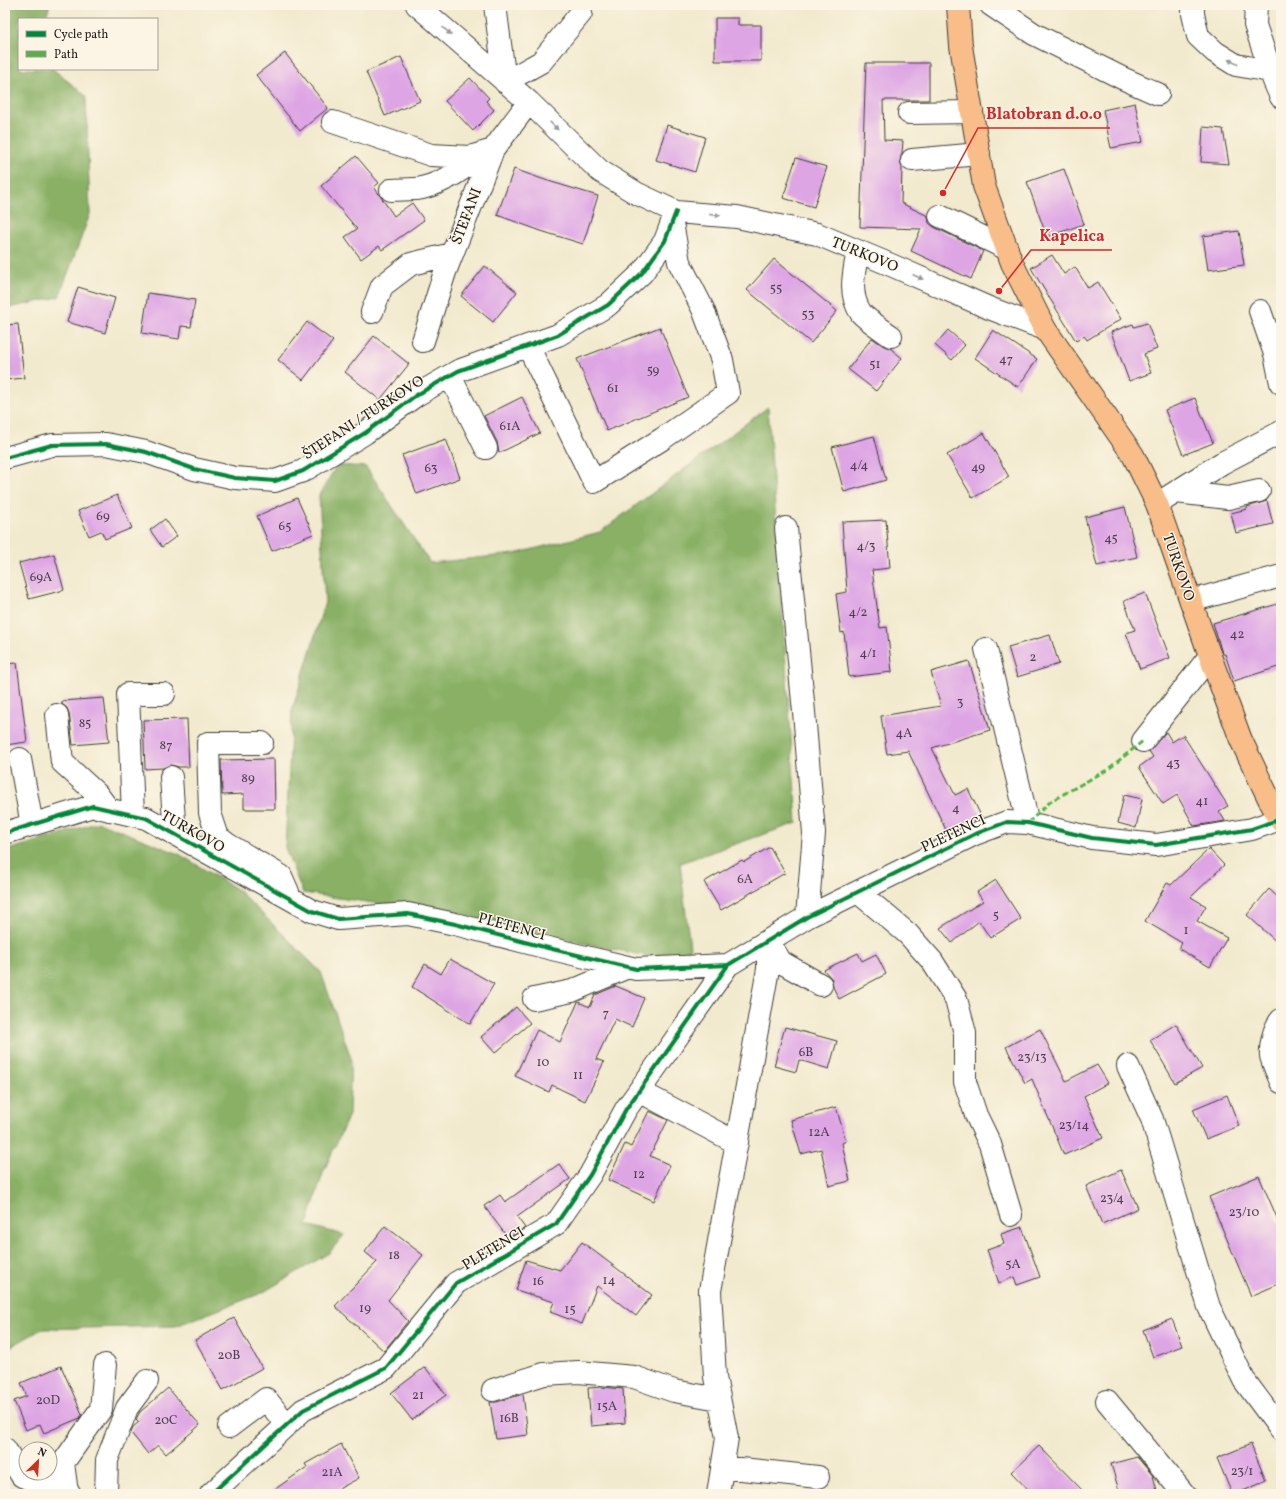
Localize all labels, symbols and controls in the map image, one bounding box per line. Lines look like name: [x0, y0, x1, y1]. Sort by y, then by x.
legend: [18, 18, 158, 70]
one-way arrow: [442, 26, 452, 35]
text: Cycle path: [54, 27, 109, 43]
text: Path: [54, 47, 78, 63]
one-way arrow: [1227, 59, 1238, 65]
callout: Blatobran d.o.o: [978, 100, 1110, 128]
text: Blatobran d.o.o: [986, 104, 1102, 126]
one-way arrow: [549, 122, 559, 131]
street label: ŠTEFANI: [447, 185, 488, 248]
one-way arrow: [709, 212, 721, 218]
callout: Kapelica: [1031, 222, 1112, 250]
text: Kapelica: [1039, 226, 1105, 248]
street label: TURKOVO: [828, 232, 901, 278]
one-way arrow: [913, 274, 925, 280]
house number: 55: [770, 280, 782, 298]
house number: 53: [802, 306, 815, 324]
house number: 47: [999, 351, 1013, 369]
house number: 51: [869, 356, 881, 374]
house number: 59: [647, 362, 660, 380]
street label: ŠTEFANI / TURKOVO: [299, 371, 429, 466]
house number: 61: [607, 380, 619, 398]
house number: 61A: [500, 418, 520, 436]
house number: 4/4: [850, 457, 869, 475]
house number: 49: [971, 459, 985, 477]
house number: 63: [424, 460, 438, 478]
house number: 69: [96, 508, 110, 526]
house number: 65: [279, 518, 291, 536]
house number: 45: [1104, 530, 1118, 548]
street label: TURKOVO: [1156, 531, 1199, 604]
house number: 4/3: [857, 538, 876, 556]
house number: 69A: [30, 569, 52, 587]
house number: 4/2: [849, 604, 867, 622]
house number: 42: [1230, 626, 1244, 644]
house number: 4/1: [859, 645, 877, 663]
house number: 2: [1030, 649, 1037, 667]
house number: 3: [957, 694, 964, 712]
house number: 85: [79, 715, 91, 733]
house number: 4A: [896, 725, 912, 743]
house number: 87: [160, 737, 172, 755]
house number: 43: [1166, 755, 1180, 773]
house number: 89: [241, 770, 255, 788]
house number: 41: [1196, 793, 1208, 811]
house number: 4: [952, 800, 960, 818]
street label: TURKOVO: [156, 806, 228, 859]
street label: PLETENCI: [918, 810, 990, 859]
house number: 6A: [737, 871, 753, 889]
house number: 5: [993, 907, 999, 925]
street label: PLETENCI: [475, 908, 548, 947]
house number: 1: [1183, 922, 1189, 940]
house number: 7: [603, 1005, 609, 1023]
house number: 6B: [799, 1044, 813, 1062]
house number: 23/13: [1017, 1049, 1047, 1067]
house number: 10: [537, 1054, 550, 1072]
house number: 11: [573, 1067, 583, 1085]
house number: 23/14: [1059, 1117, 1089, 1135]
house number: 12A: [808, 1124, 830, 1142]
house number: 12: [633, 1166, 645, 1184]
house number: 23/4: [1100, 1190, 1124, 1208]
house number: 23/10: [1229, 1204, 1259, 1222]
street label: PLETENCI: [459, 1222, 529, 1276]
house number: 18: [388, 1247, 400, 1265]
house number: 5A: [1005, 1256, 1021, 1274]
house number: 14: [603, 1272, 616, 1290]
house number: 16: [532, 1273, 544, 1291]
house number: 19: [359, 1300, 371, 1318]
house number: 15: [564, 1301, 576, 1319]
house number: 20B: [218, 1347, 240, 1365]
house number: 21: [412, 1387, 424, 1405]
house number: 20D: [36, 1392, 61, 1410]
house number: 15A: [597, 1398, 617, 1416]
house number: 16B: [499, 1410, 519, 1428]
house number: 20C: [154, 1412, 178, 1430]
north arrow: [18, 1441, 58, 1481]
text: N: [35, 1445, 48, 1462]
house number: 23/1: [1231, 1463, 1253, 1481]
house number: 21A: [321, 1464, 343, 1482]

